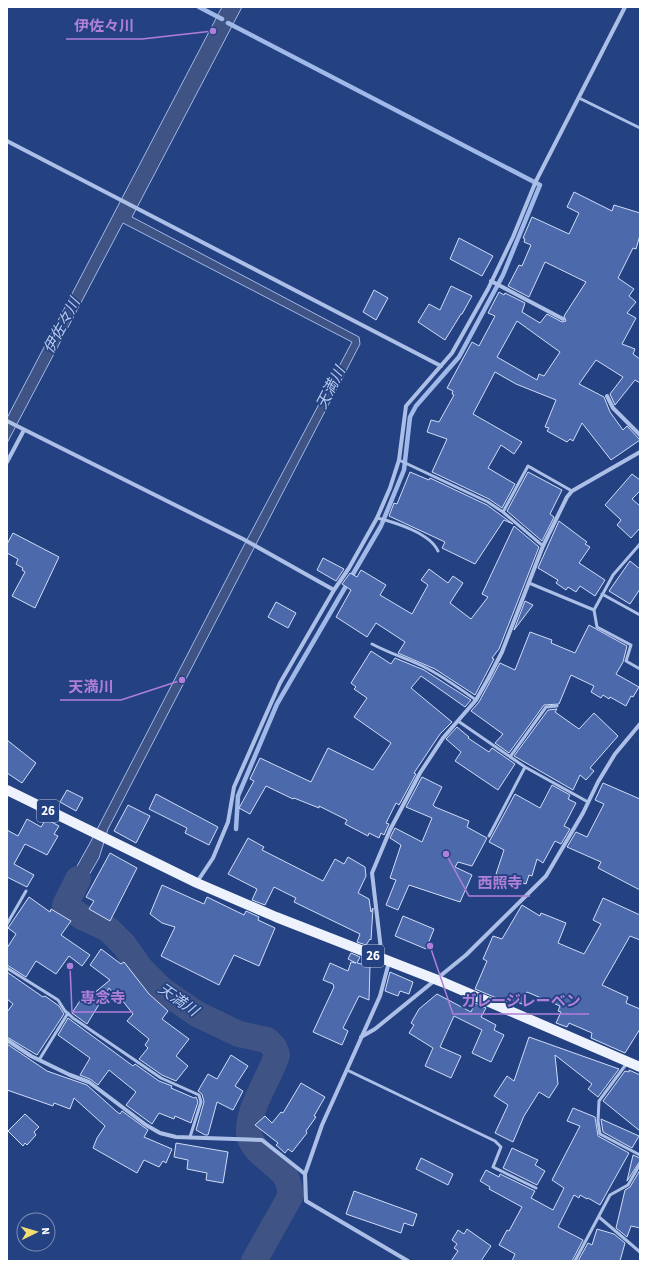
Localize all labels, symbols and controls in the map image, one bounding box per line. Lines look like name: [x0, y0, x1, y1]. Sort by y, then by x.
callout: 伊佐々川: [66, 12, 142, 39]
text: 伊佐々川: [74, 16, 134, 37]
water label: 伊佐々川: [39, 293, 86, 357]
water label: 天満川: [311, 361, 351, 413]
callout: 天満川: [60, 673, 121, 700]
text: 天満川: [68, 677, 114, 698]
road number: 26: [37, 800, 59, 822]
callout: 西照寺: [469, 869, 530, 896]
text: 西照寺: [477, 873, 523, 894]
road number: 26: [362, 945, 384, 967]
water label: 天満川: [154, 978, 204, 1023]
callout: 専念寺: [72, 985, 133, 1012]
callout: ガレージレーベン: [453, 987, 589, 1014]
text: 専念寺: [80, 988, 126, 1009]
text: ガレージレーベン: [461, 991, 581, 1012]
north arrow: [16, 1212, 56, 1252]
text: N: [38, 1227, 53, 1235]

